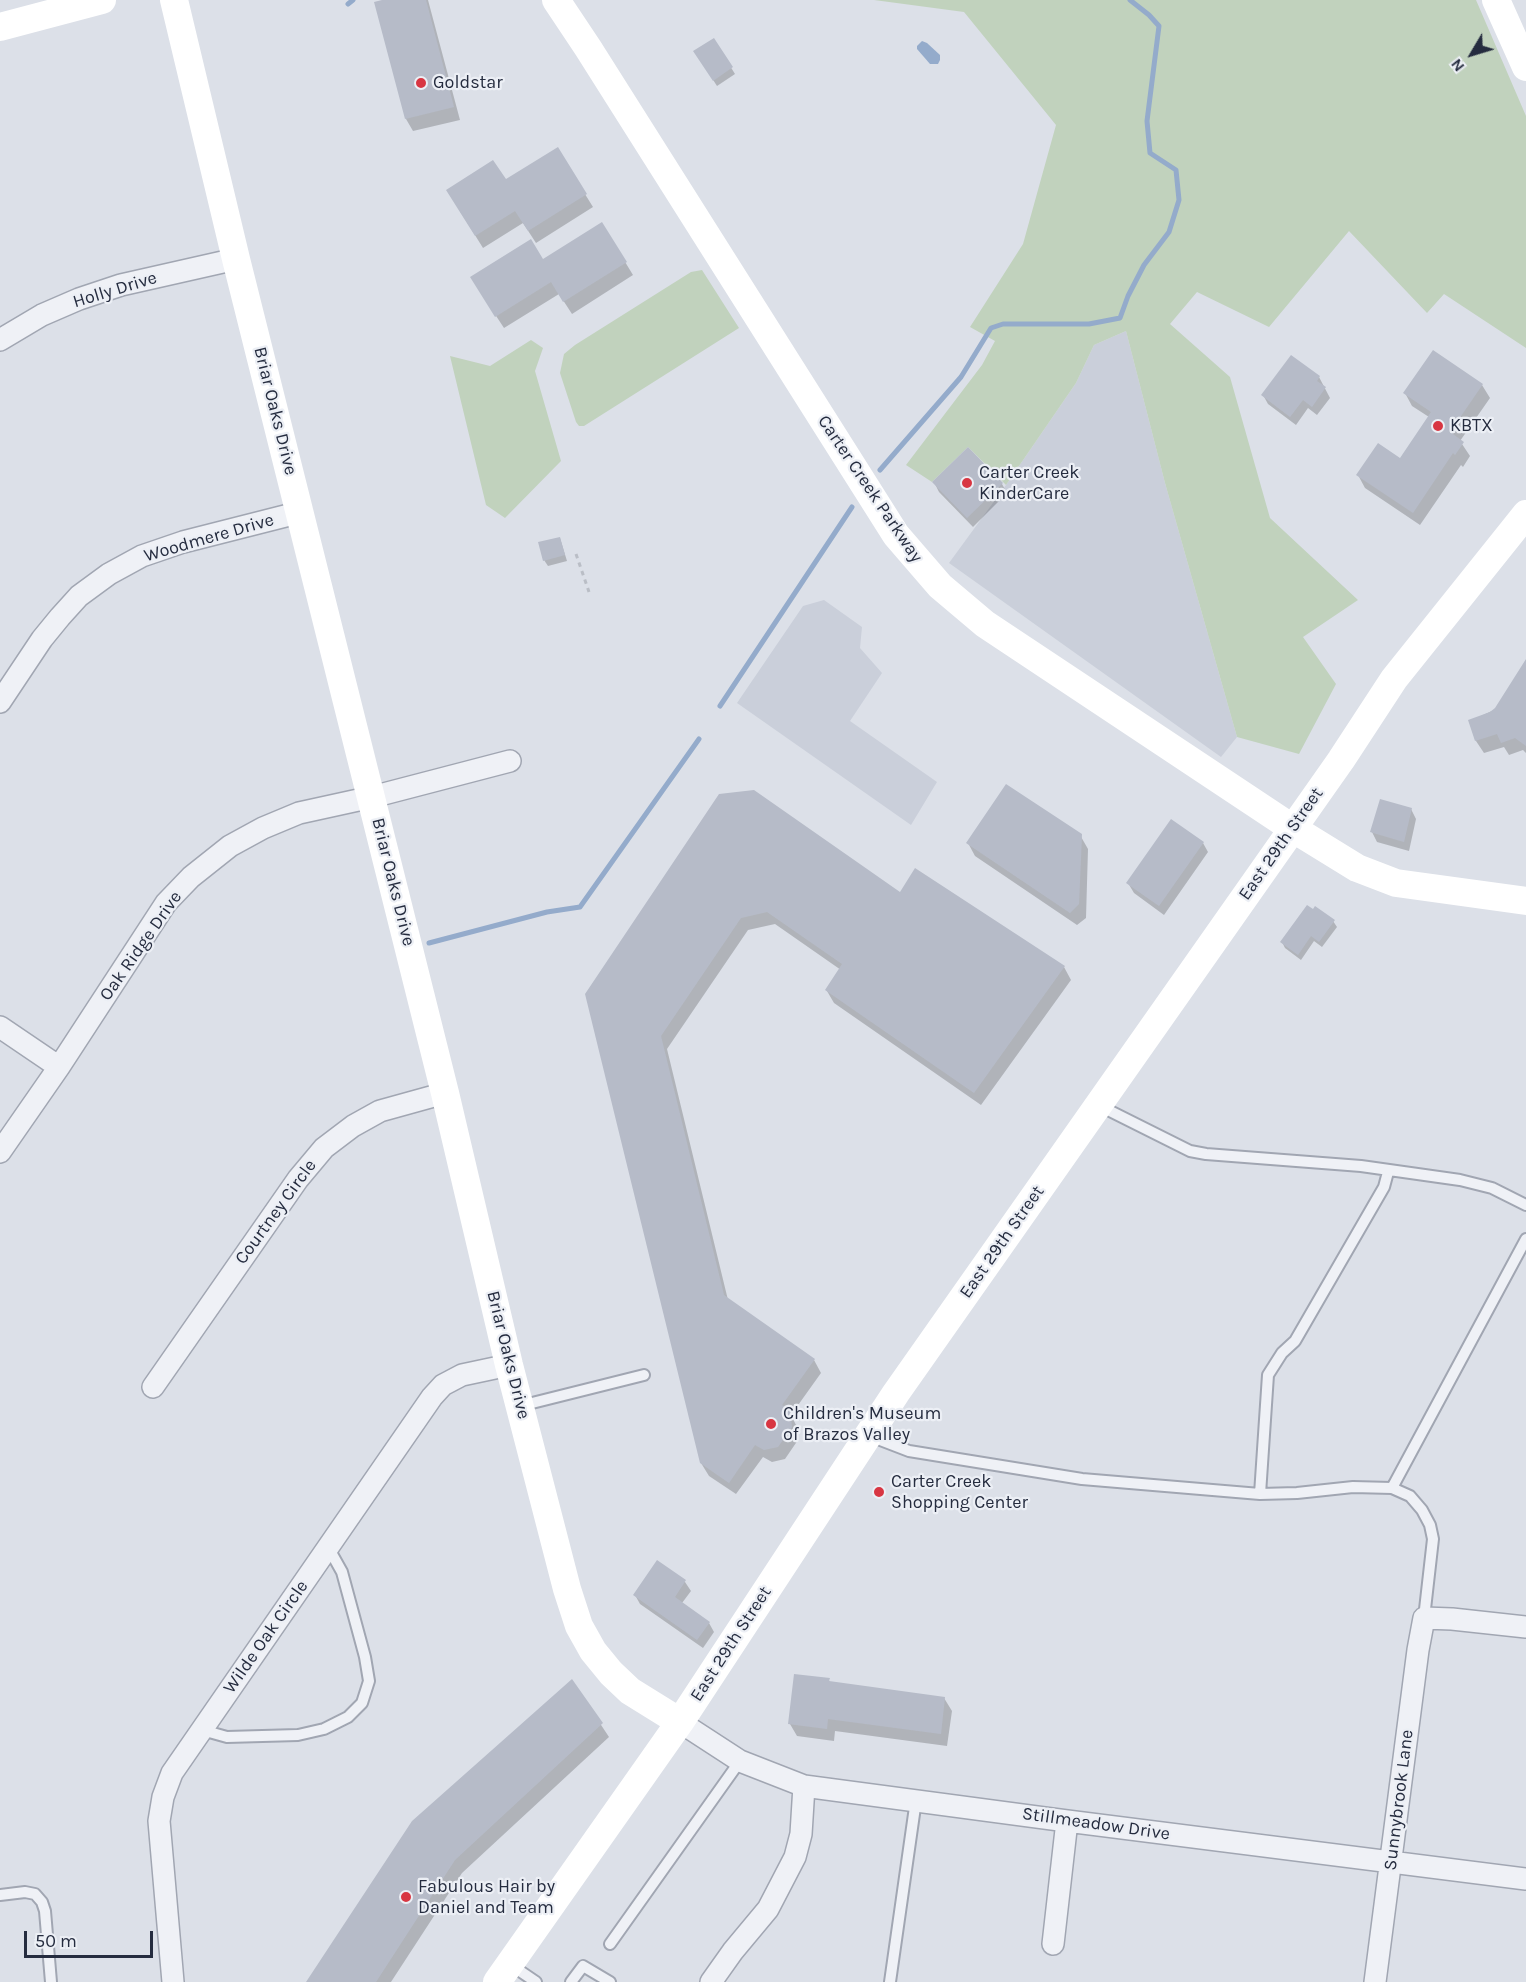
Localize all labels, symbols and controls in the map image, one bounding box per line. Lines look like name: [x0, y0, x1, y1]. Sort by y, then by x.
north arrow: [1442, 24, 1502, 84]
text: N: [1446, 55, 1468, 76]
place label: Goldstar: [433, 72, 503, 94]
marker: Goldstar: [414, 76, 428, 90]
street label: Holly Drive: [70, 267, 160, 313]
street label: Briar Oaks Drive: [249, 345, 301, 477]
street label: Carter Creek Parkway: [813, 411, 927, 567]
place label: KBTX: [1450, 415, 1493, 437]
marker: KBTX: [1431, 419, 1445, 433]
place label: Carter Creek KinderCare: [979, 462, 1079, 504]
marker: Carter Creek KinderCare: [960, 476, 974, 490]
street label: Woodmere Drive: [142, 509, 276, 567]
street label: East 29th Street: [1234, 783, 1328, 905]
street label: Briar Oaks Drive: [367, 816, 419, 948]
street label: Oak Ridge Drive: [95, 887, 187, 1005]
street label: Courtney Circle: [231, 1155, 321, 1269]
street label: East 29th Street: [955, 1181, 1049, 1303]
street label: Briar Oaks Drive: [482, 1289, 534, 1421]
place label: Children's Museum of Brazos Valley: [783, 1403, 941, 1446]
marker: Children's Museum of Brazos Valley: [764, 1417, 778, 1431]
place label: Carter Creek Shopping Center: [891, 1471, 1028, 1514]
marker: Carter Creek Shopping Center: [872, 1485, 886, 1499]
street label: Wilde Oak Circle: [219, 1576, 313, 1698]
street label: East 29th Street: [686, 1582, 776, 1706]
street label: Sunnybrook Lane: [1380, 1728, 1418, 1872]
street label: Stillmeadow Drive: [1021, 1803, 1171, 1845]
place label: Fabulous Hair by Daniel and Team: [418, 1876, 555, 1918]
marker: Fabulous Hair by Daniel and Team: [399, 1890, 413, 1904]
scale bar: [27, 1919, 156, 1957]
text: 50 m: [35, 1930, 77, 1952]

